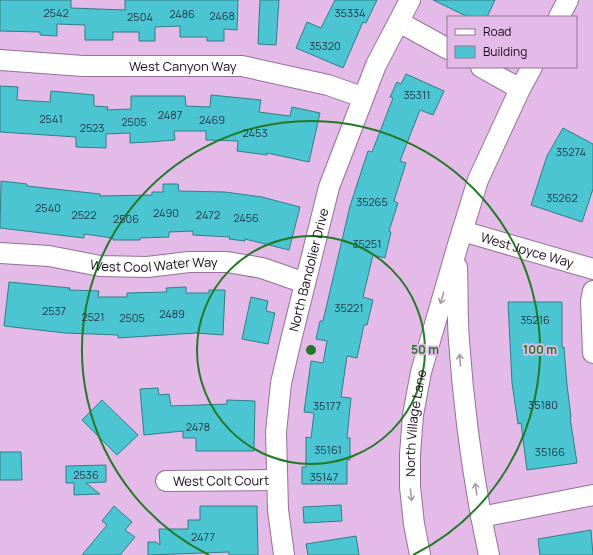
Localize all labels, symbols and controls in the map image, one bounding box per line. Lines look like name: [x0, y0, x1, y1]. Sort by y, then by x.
house number: 2542: [43, 5, 69, 20]
house number: 35334: [334, 5, 366, 20]
house number: 2486: [169, 6, 195, 21]
house number: 2468: [209, 8, 235, 23]
house number: 2504: [127, 9, 153, 24]
legend: [447, 16, 577, 68]
text: Road: [483, 23, 511, 40]
house number: 35320: [309, 38, 341, 53]
text: Building: [483, 43, 527, 60]
street label: West Canyon Way: [129, 57, 237, 75]
house number: 35311: [403, 87, 431, 102]
house number: 2487: [158, 107, 182, 122]
house number: 2541: [39, 111, 63, 126]
house number: 2469: [199, 112, 225, 127]
house number: 2505: [121, 114, 147, 129]
house number: 2523: [80, 120, 104, 135]
house number: 2453: [243, 125, 267, 140]
house number: 35274: [556, 144, 586, 159]
house number: 35262: [546, 190, 578, 205]
house number: 35265: [356, 194, 388, 209]
house number: 2540: [35, 200, 61, 215]
house number: 2490: [153, 205, 179, 220]
street label: North Bandolier Drive: [284, 206, 332, 334]
house number: 2522: [72, 207, 96, 222]
house number: 2472: [196, 207, 220, 222]
house number: 2456: [233, 210, 259, 225]
house number: 2506: [113, 211, 139, 226]
street label: West Joyce Way: [479, 228, 576, 272]
house number: 35251: [352, 236, 382, 251]
street label: West Cool Water Way: [88, 253, 218, 276]
one-way arrow: [438, 292, 445, 305]
house number: 35221: [335, 300, 363, 315]
house number: 2537: [42, 303, 66, 318]
house number: 2489: [159, 306, 185, 321]
house number: 2521: [82, 309, 104, 324]
house number: 2505: [119, 310, 145, 325]
house number: 35216: [520, 312, 550, 327]
text: 50 m: [411, 341, 439, 358]
text: 100 m: [523, 341, 557, 358]
centre of rings: [304, 343, 318, 357]
one-way arrow: [457, 354, 464, 367]
street label: North Village Lane: [401, 368, 430, 477]
house number: 35180: [528, 397, 558, 412]
house number: 35177: [313, 398, 341, 413]
house number: 2478: [186, 419, 210, 434]
house number: 35161: [314, 442, 342, 457]
house number: 35166: [535, 444, 565, 459]
house number: 2536: [73, 467, 99, 482]
house number: 35147: [310, 469, 338, 484]
street label: West Colt Court: [173, 471, 269, 490]
one-way arrow: [472, 483, 480, 496]
one-way arrow: [407, 488, 415, 501]
house number: 2477: [191, 529, 215, 544]

